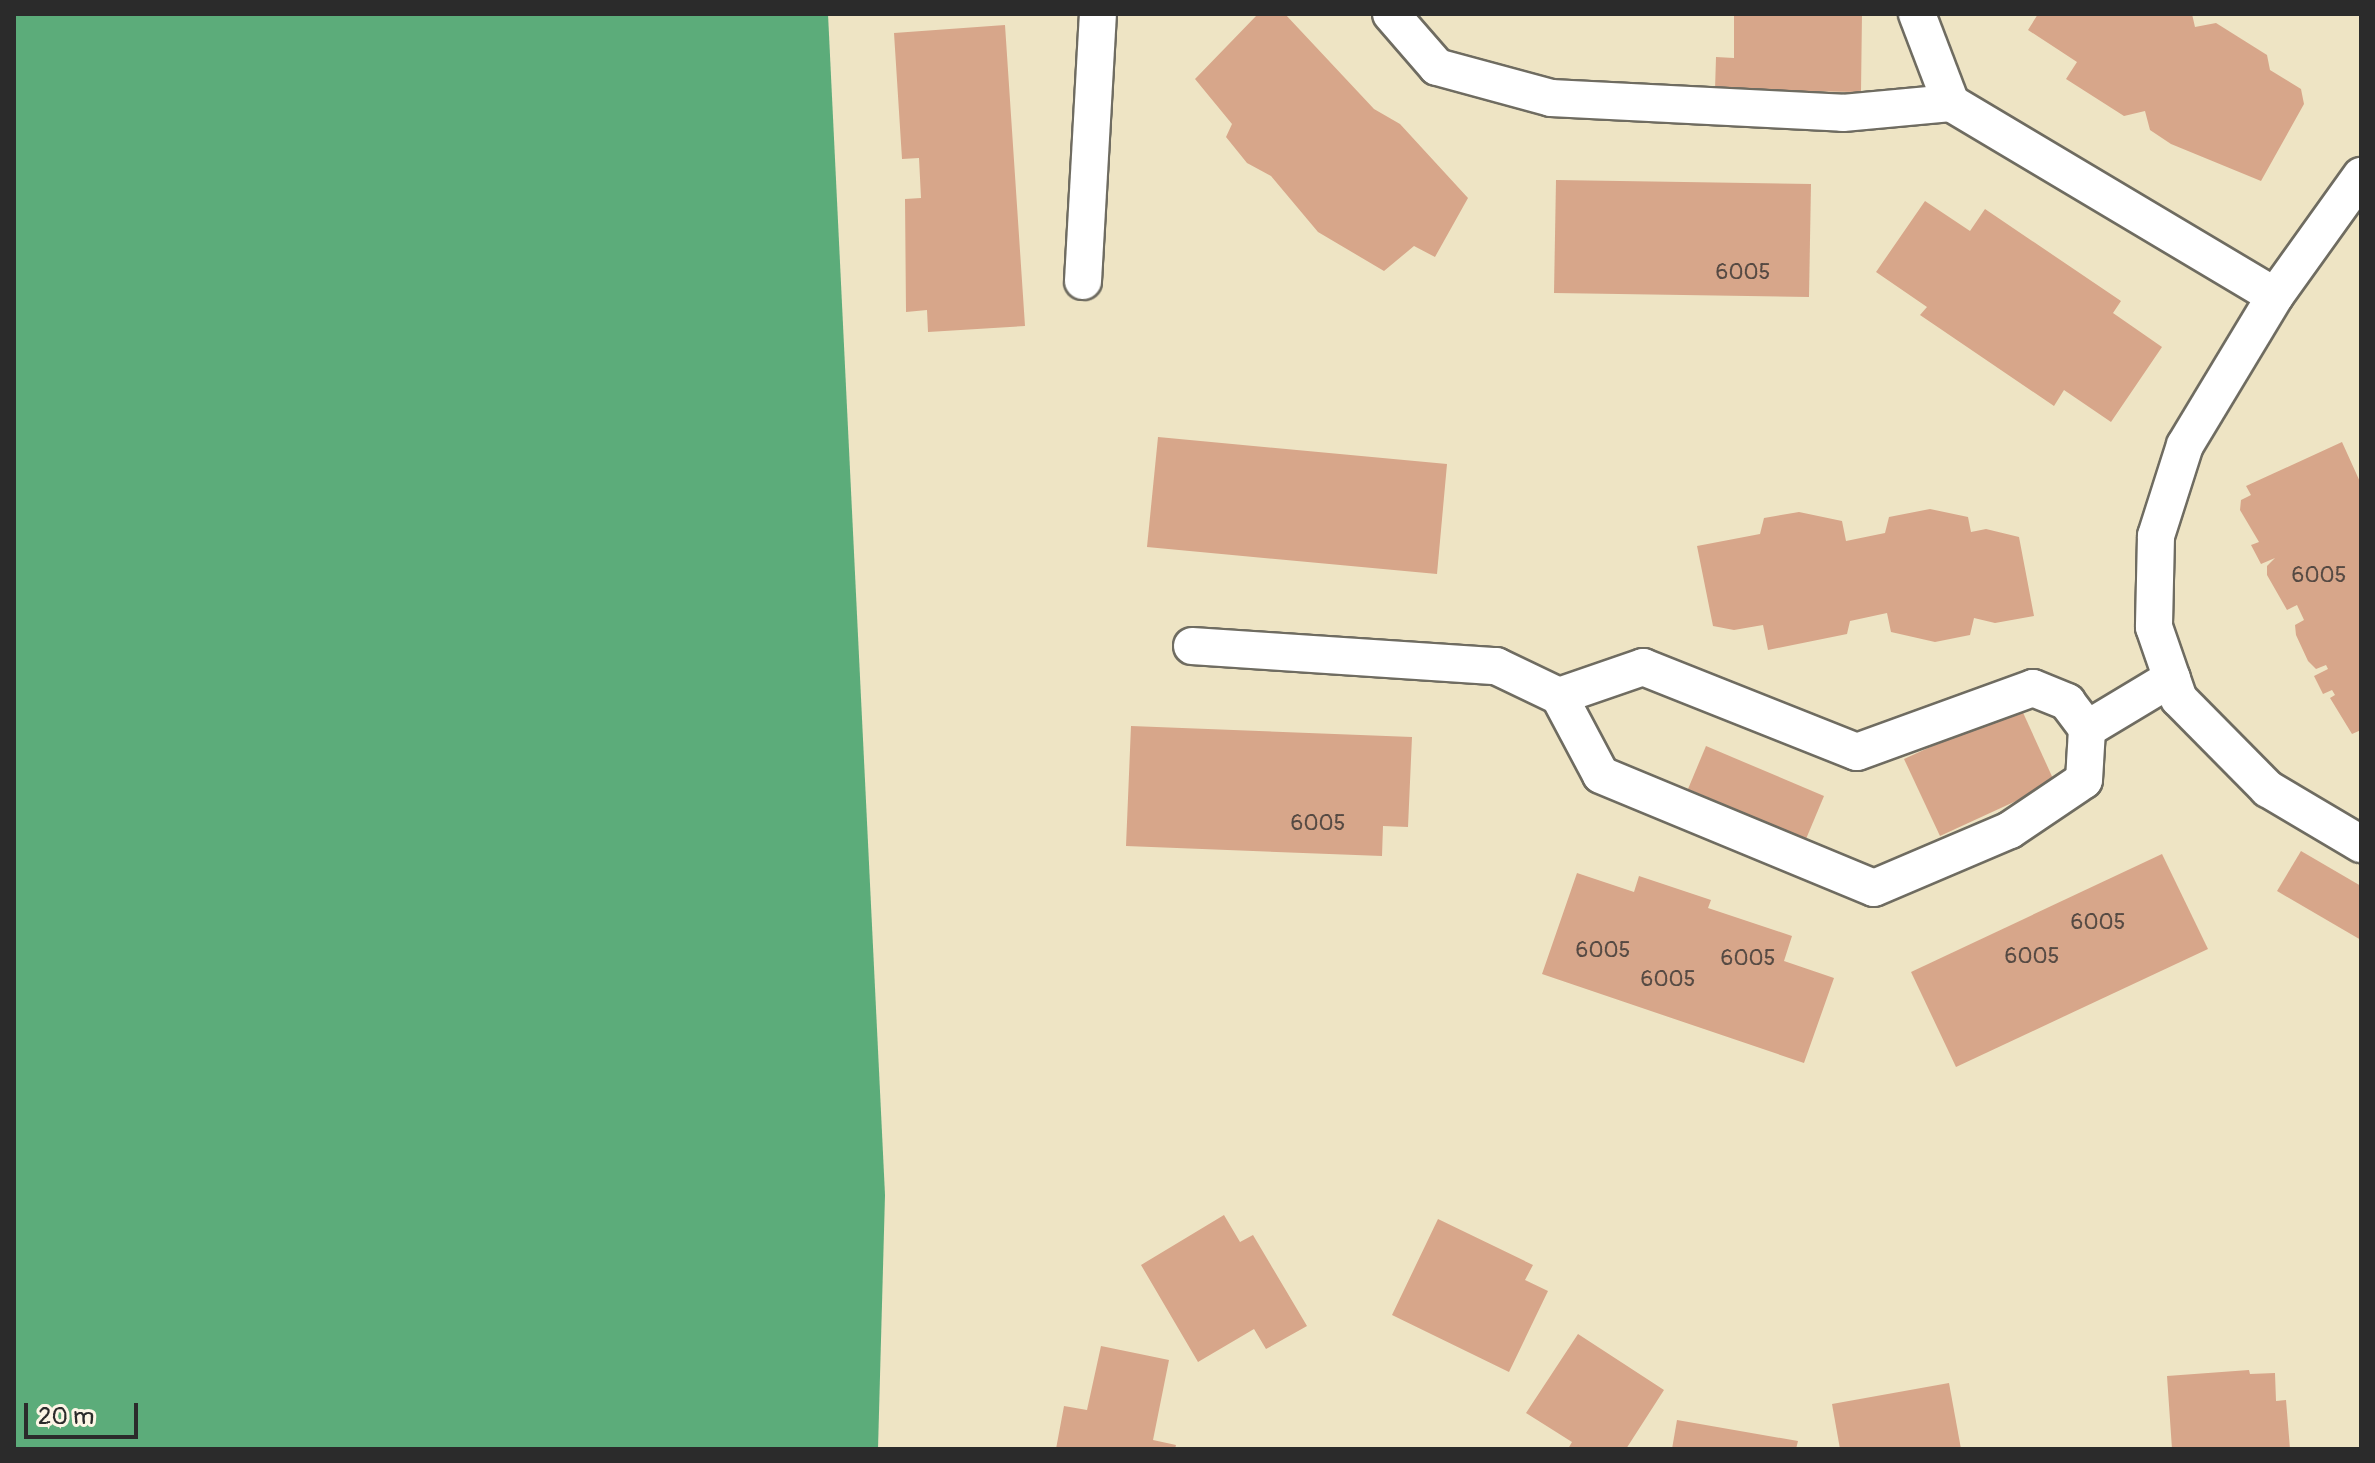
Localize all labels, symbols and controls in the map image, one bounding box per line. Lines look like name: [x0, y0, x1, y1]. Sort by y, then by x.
house number: 6005: [1716, 260, 1770, 286]
house number: 6005: [2292, 563, 2346, 589]
house number: 6005: [1291, 811, 1345, 837]
house number: 6005: [2071, 910, 2125, 936]
house number: 6005: [1576, 938, 1630, 964]
house number: 6005: [2005, 944, 2059, 970]
house number: 6005: [1721, 946, 1775, 972]
house number: 6005: [1641, 967, 1695, 993]
scale bar: [28, 1387, 142, 1437]
text: 20 m: [38, 1402, 94, 1431]

